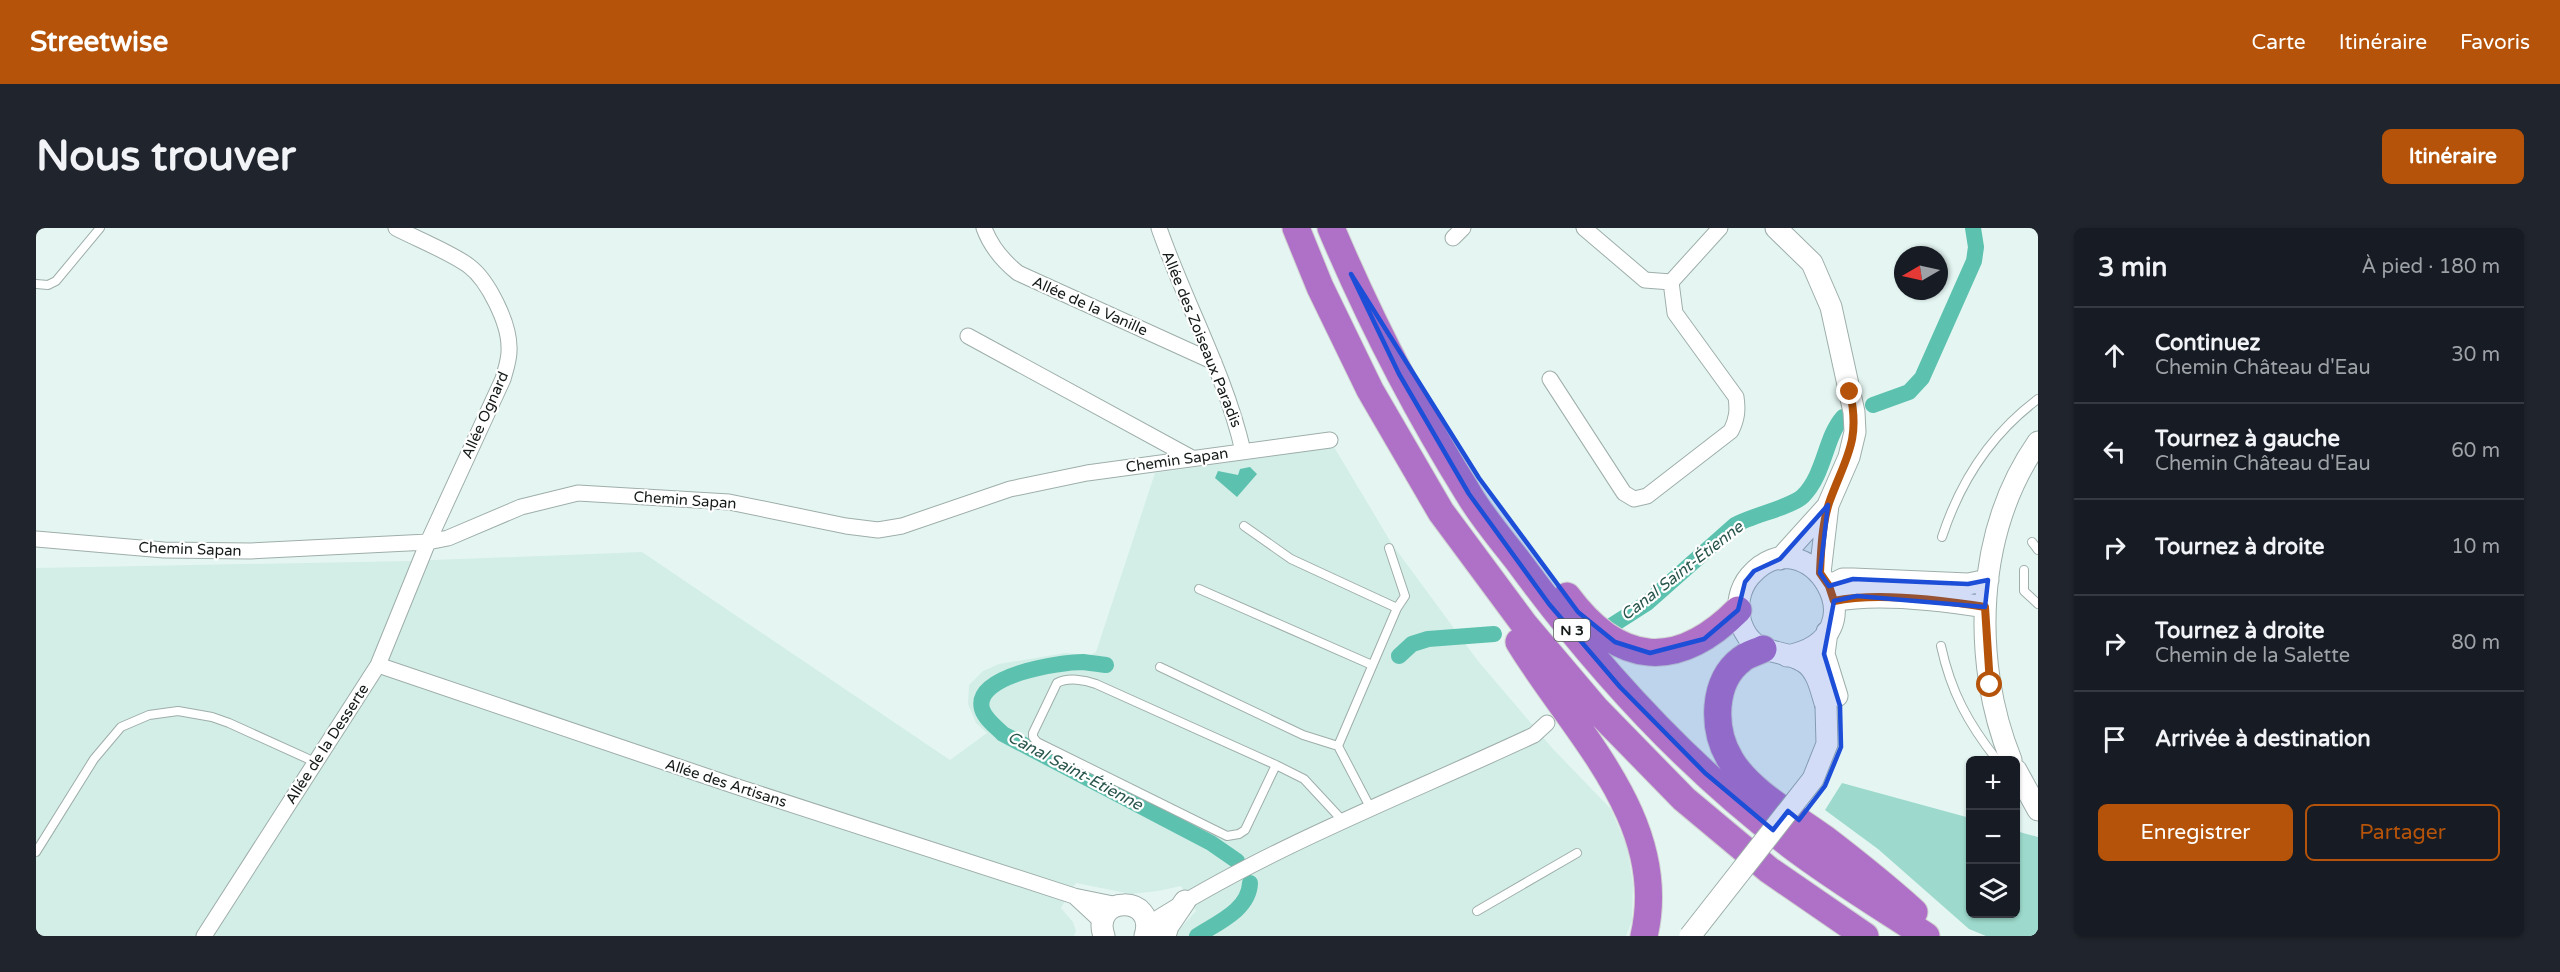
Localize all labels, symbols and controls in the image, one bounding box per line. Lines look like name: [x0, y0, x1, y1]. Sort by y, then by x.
text: Streetwise: [30, 25, 168, 59]
text: Carte: [2252, 30, 2306, 55]
text: Itinéraire: [2339, 30, 2427, 55]
text: Favoris: [2460, 30, 2530, 55]
button: Itinéraire: [2382, 129, 2524, 184]
text: Nous trouver: [36, 131, 296, 182]
north arrow: [1894, 246, 1948, 300]
street label: Allée des Zoiseaux Paradis: [1158, 248, 1246, 430]
text: 3 min: [2098, 252, 2167, 283]
text: À pied · 180 m: [2362, 255, 2500, 279]
street label: Allée de la Vanille: [1030, 273, 1150, 339]
text: Continuez: [2155, 330, 2260, 356]
icon: ahead: [2098, 339, 2131, 372]
text: 30 m: [2451, 343, 2500, 367]
text: Chemin Château d'Eau: [2155, 356, 2371, 380]
street label: Allée Ognard: [458, 369, 512, 461]
route end: [1836, 378, 1862, 404]
text: Tournez à gauche: [2155, 426, 2340, 452]
icon: left: [2098, 435, 2131, 468]
text: 60 m: [2451, 439, 2500, 463]
street label: Chemin Sapan: [1125, 444, 1229, 476]
text: Chemin Château d'Eau: [2155, 452, 2371, 476]
street label: Chemin Sapan: [633, 487, 737, 513]
water label: Canal Saint-Étienne: [1617, 516, 1748, 625]
icon: right: [2098, 531, 2131, 564]
text: Tournez à droite: [2155, 534, 2324, 560]
text: 10 m: [2451, 535, 2500, 559]
street label: Chemin Sapan: [138, 538, 242, 560]
text: Tournez à droite: [2155, 618, 2324, 644]
road number: N 3: [1554, 619, 1590, 641]
icon: right: [2098, 627, 2131, 660]
text: 80 m: [2451, 631, 2500, 655]
text: Chemin de la Salette: [2155, 644, 2350, 668]
route start: [1976, 671, 2002, 697]
street label: Allée de la Desserte: [281, 681, 373, 807]
icon: arrive: [2098, 723, 2131, 756]
text: Arrivée à destination: [2155, 726, 2371, 752]
water label: Canal Saint-Étienne: [1004, 727, 1147, 815]
street label: Allée des Artisans: [663, 755, 789, 811]
map controls: [1966, 756, 2020, 918]
button: +: [1966, 756, 2020, 810]
button: Enregistrer: [2098, 804, 2293, 861]
button: Partager: [2305, 804, 2500, 861]
button: −: [1966, 810, 2020, 864]
button: layers: [1966, 864, 2020, 918]

